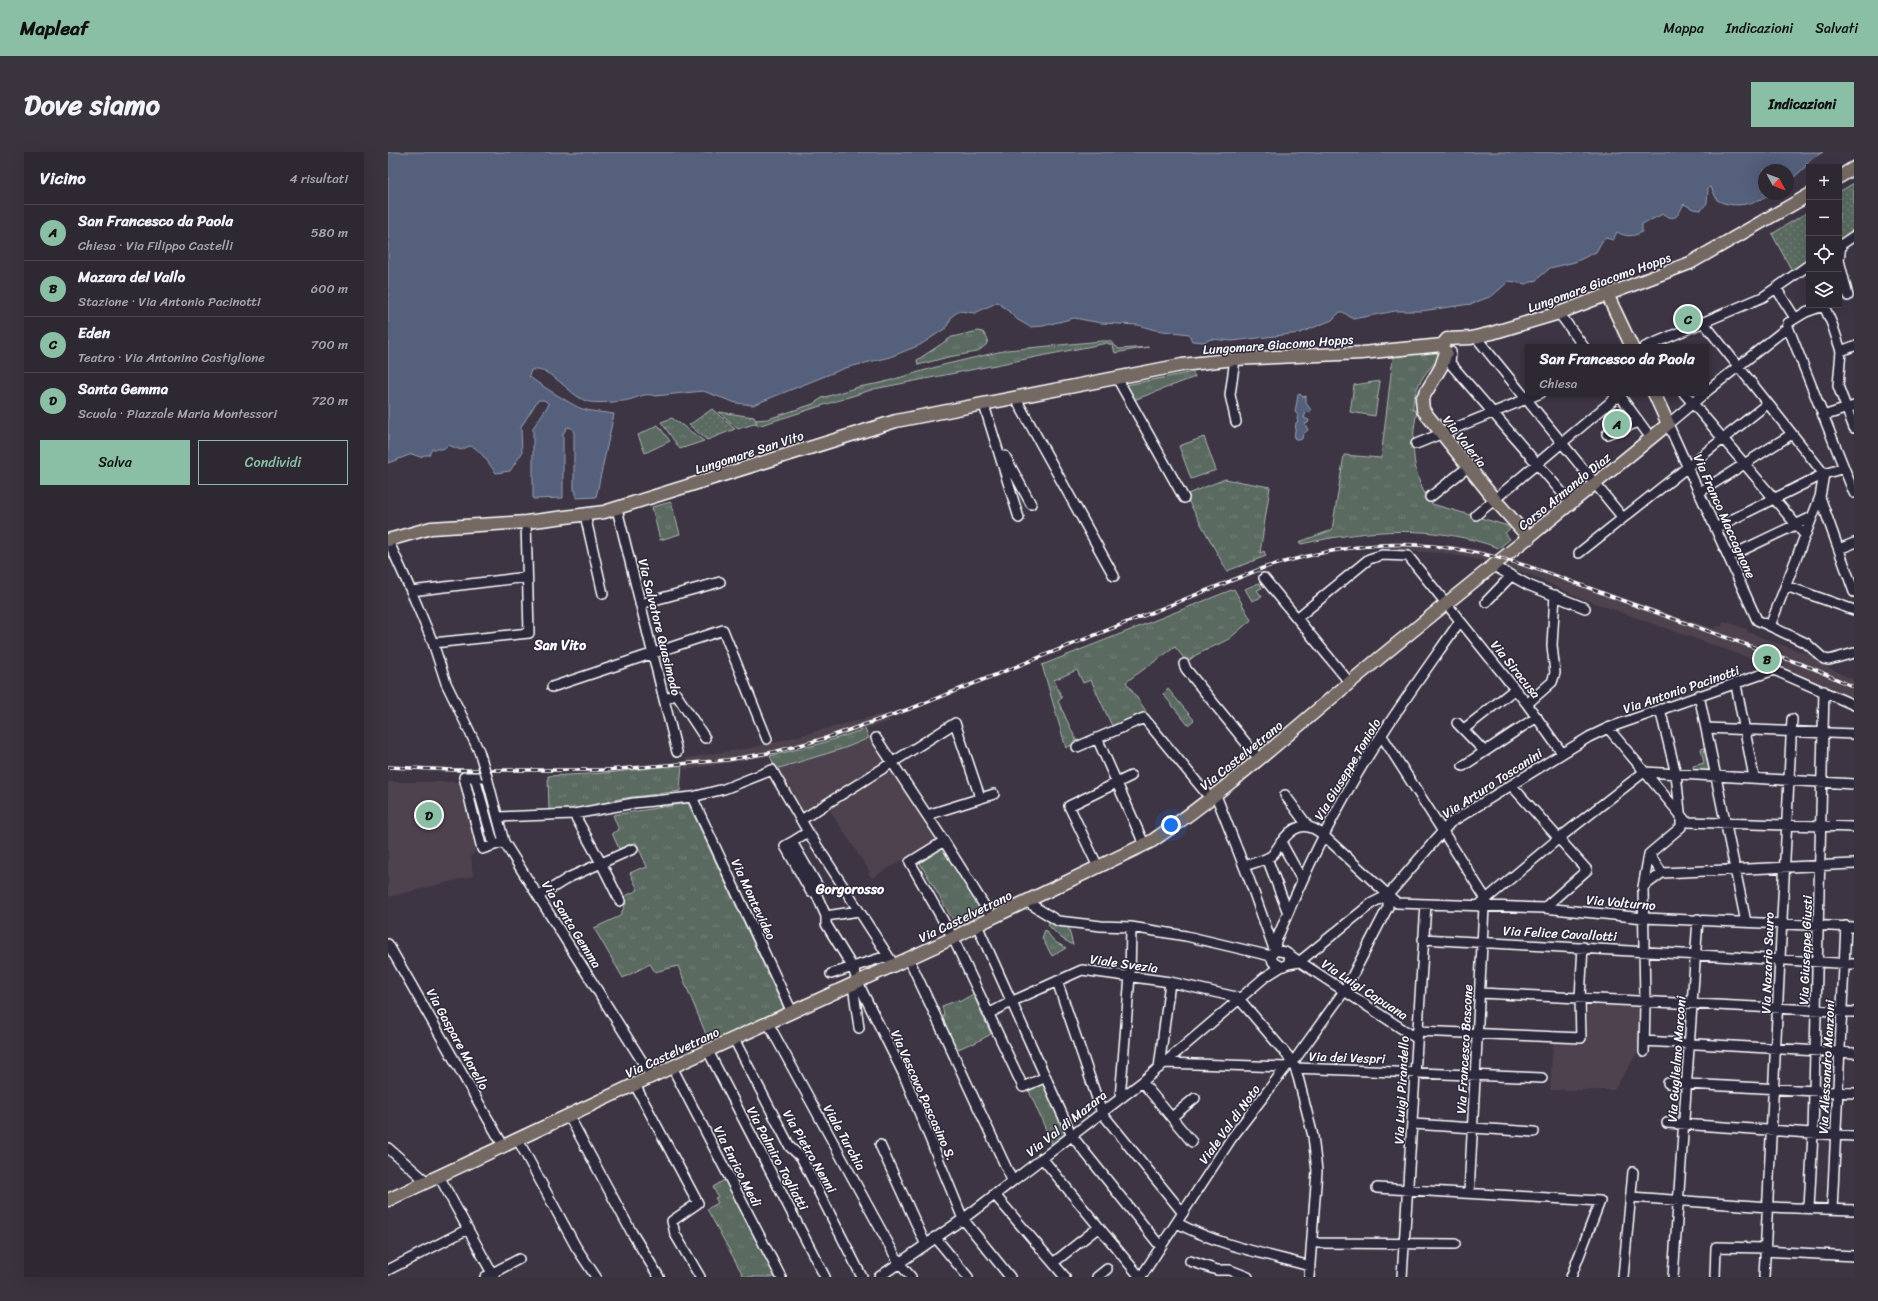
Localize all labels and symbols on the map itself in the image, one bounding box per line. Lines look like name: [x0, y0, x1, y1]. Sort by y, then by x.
north arrow: [1758, 164, 1794, 200]
street label: Lungomare Giacomo Hopps: [1524, 246, 1675, 319]
pin: C: [1675, 304, 1701, 334]
street label: Lungomare Giacomo Hopps: [1202, 328, 1355, 361]
pin: A: [1604, 409, 1630, 439]
street label: Via Valeria: [1437, 410, 1493, 473]
street label: Lungomare San Vito: [692, 424, 807, 481]
street label: Corso Armando Diaz: [1513, 446, 1617, 536]
street label: Via Franco Maccagnone: [1687, 450, 1762, 582]
street label: Via Salvatore Quasimodo: [631, 556, 688, 698]
district label: San Vito: [533, 633, 586, 658]
street label: Via Siracusa: [1485, 635, 1547, 704]
pin: B: [1754, 644, 1780, 674]
street label: Via Antonio Pacinotti: [1620, 659, 1743, 720]
street label: Via Giuseppe Toniolo: [1308, 713, 1387, 825]
street label: Via Castelvetrano: [1195, 714, 1288, 796]
street label: Via Arturo Toscanini: [1437, 742, 1547, 825]
pin: D: [416, 800, 442, 830]
your location: [1161, 815, 1181, 835]
street label: Via Montevideo: [725, 855, 783, 944]
street label: Via Santa Gemma: [535, 876, 608, 973]
district label: Gorgorosso: [815, 877, 885, 902]
street label: Via Castelvetrano: [914, 884, 1016, 949]
street label: Via Volturno: [1585, 888, 1657, 917]
street label: Via Giuseppe Giusti: [1792, 894, 1819, 1005]
street label: Via Nazario Sauro: [1754, 911, 1781, 1014]
street label: Via Felice Cavallotti: [1502, 919, 1618, 948]
street label: Viale Svezia: [1088, 947, 1160, 980]
street label: Via Luigi Capuana: [1317, 953, 1413, 1026]
street label: Via Francesco Bascone: [1450, 983, 1479, 1114]
street label: Via Gaspare Morello: [420, 984, 495, 1095]
street label: Via Guglielmo Marconi: [1661, 995, 1692, 1123]
street label: Via Alessandro Manzoni: [1812, 999, 1842, 1135]
street label: Via Castelvetrano: [621, 1020, 724, 1084]
street label: Via Vescovo Pascasino S.: [884, 1026, 963, 1165]
street label: Via Luigi Pirandello: [1387, 1035, 1416, 1145]
street label: Via dei Vespri: [1308, 1045, 1386, 1070]
street label: Viale Val di Noto: [1192, 1079, 1267, 1169]
street label: Via Val di Mazara: [1021, 1084, 1112, 1163]
street label: Viale Turchia: [817, 1100, 872, 1175]
street label: Via Palmiro Togliatti: [740, 1102, 815, 1215]
street label: Via Pietro Nenni: [776, 1105, 843, 1198]
street label: Via Enrico Medi: [707, 1122, 768, 1211]

